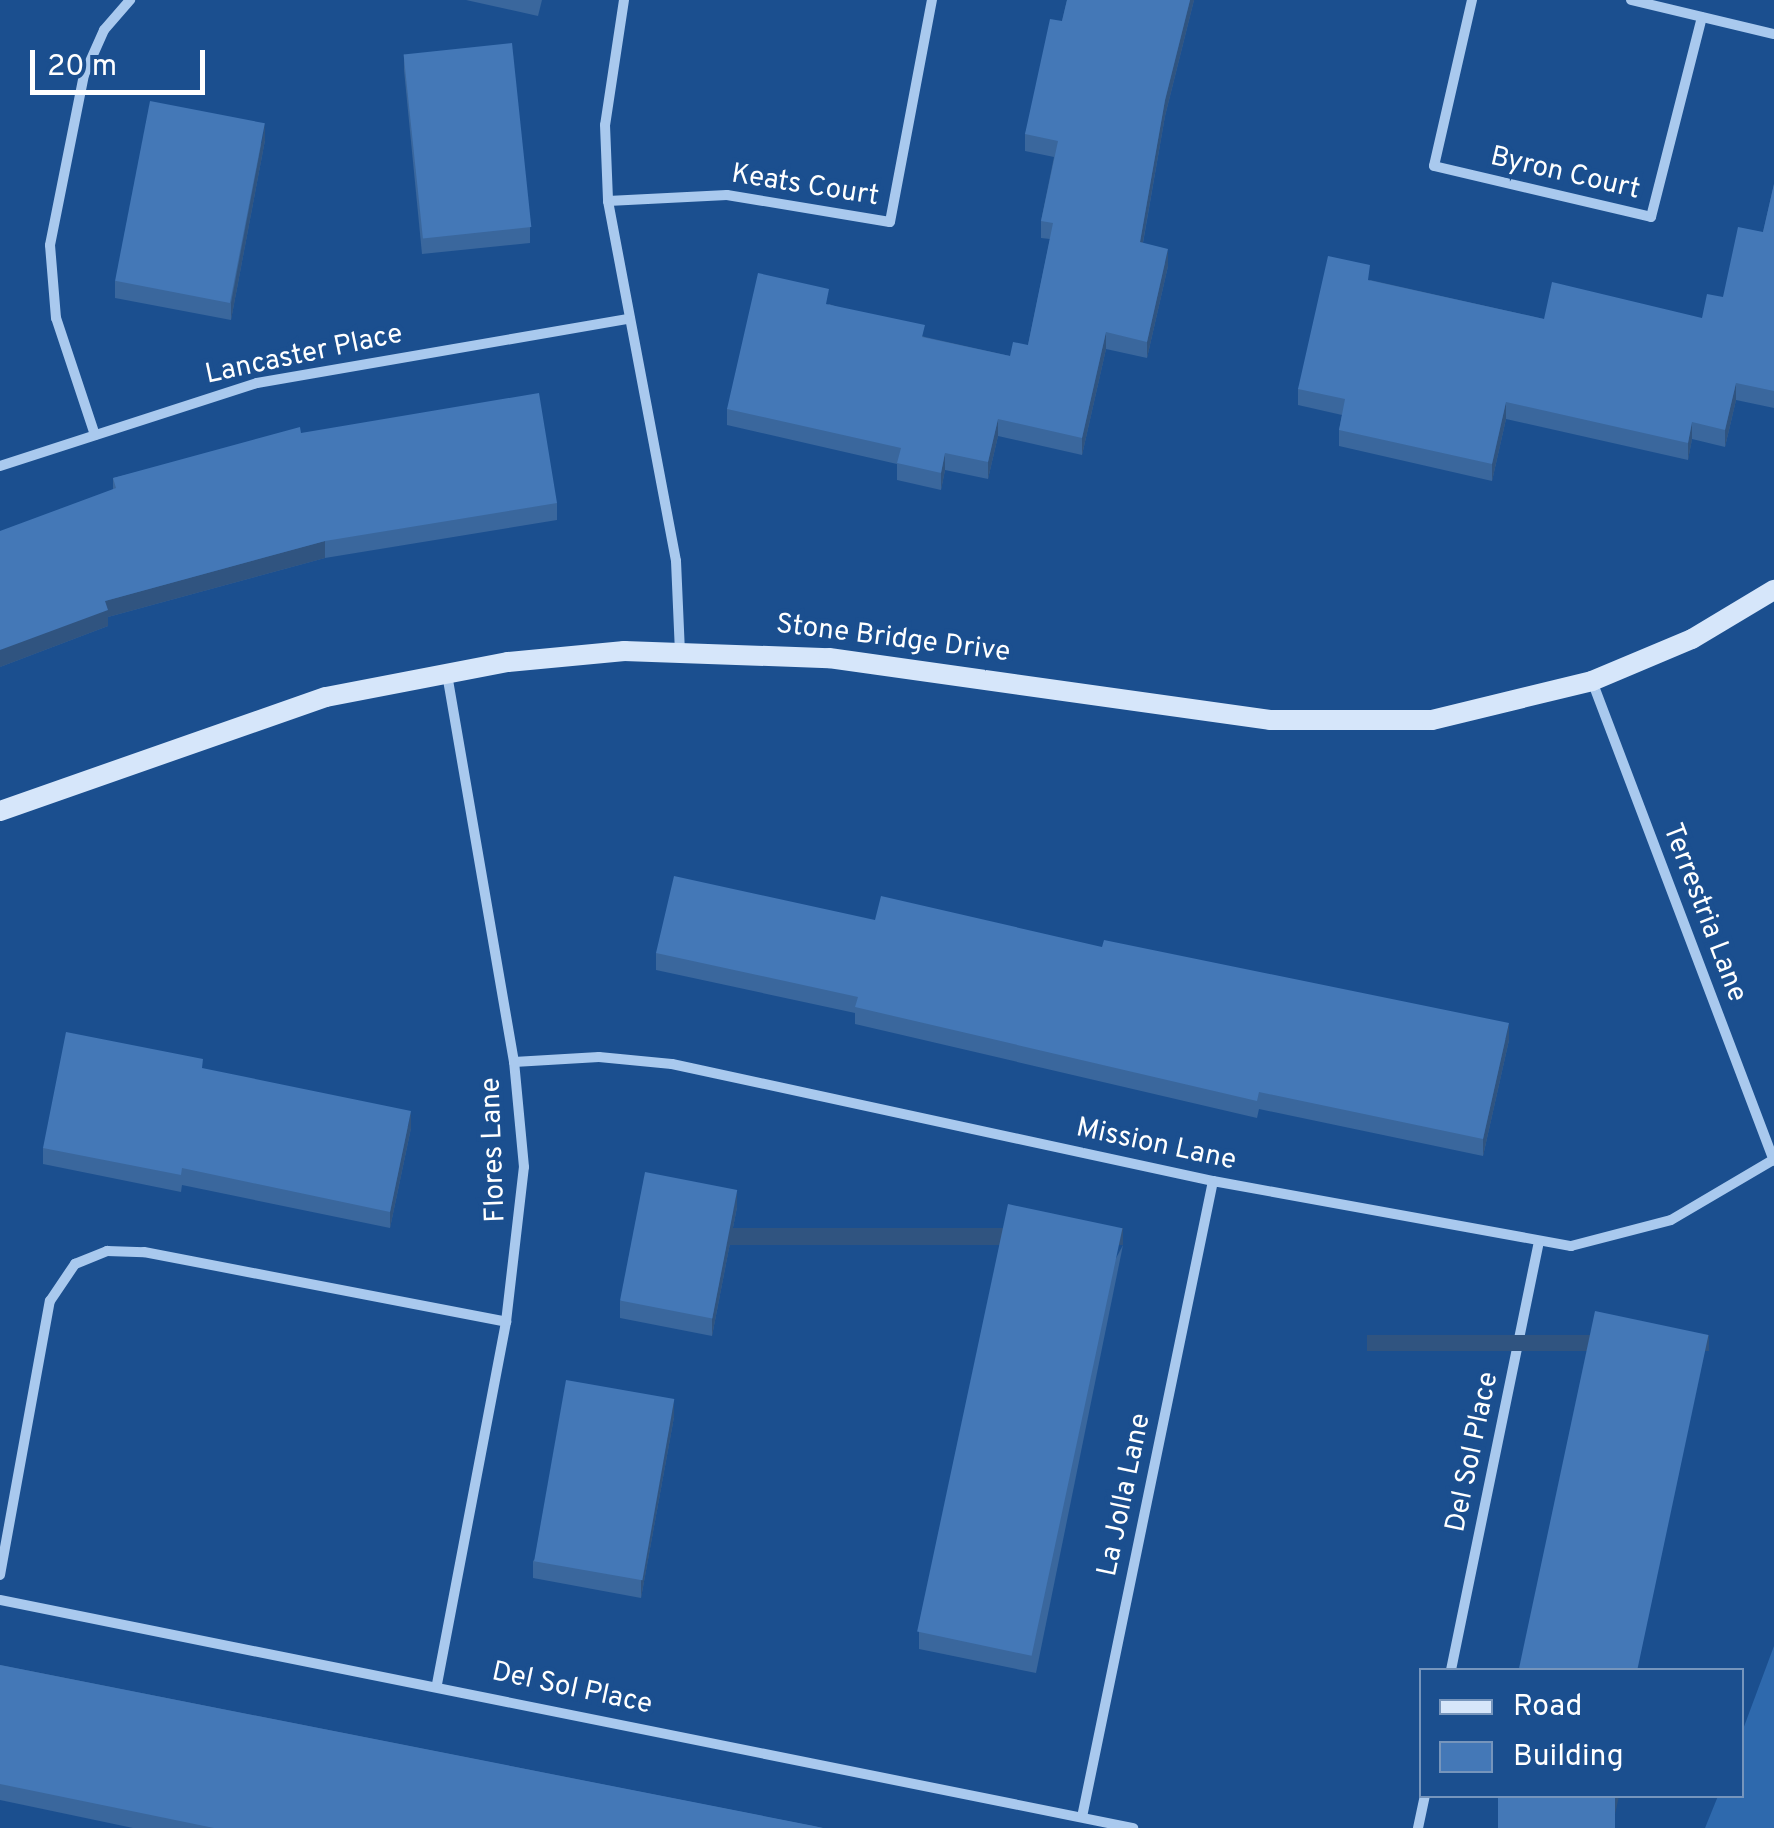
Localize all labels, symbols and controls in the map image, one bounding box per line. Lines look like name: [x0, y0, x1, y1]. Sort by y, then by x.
scale bar: [35, 30, 210, 92]
text: 20 m: [47, 49, 117, 86]
street label: Byron Court: [1487, 140, 1643, 208]
street label: Keats Court: [729, 158, 881, 214]
street label: Lancaster Place: [202, 318, 406, 392]
street label: Stone Bridge Drive: [774, 608, 1012, 670]
street label: Terrestria Lane: [1655, 819, 1753, 1007]
street label: Flores Lane: [475, 1077, 513, 1223]
street label: Mission Lane: [1073, 1112, 1239, 1178]
street label: Del Sol Place: [1440, 1369, 1506, 1535]
street label: La Jolla Lane: [1091, 1410, 1159, 1580]
street label: Del Sol Place: [489, 1656, 655, 1722]
legend: [1419, 1668, 1744, 1798]
text: Road: [1513, 1689, 1582, 1726]
text: Building: [1513, 1739, 1624, 1776]

